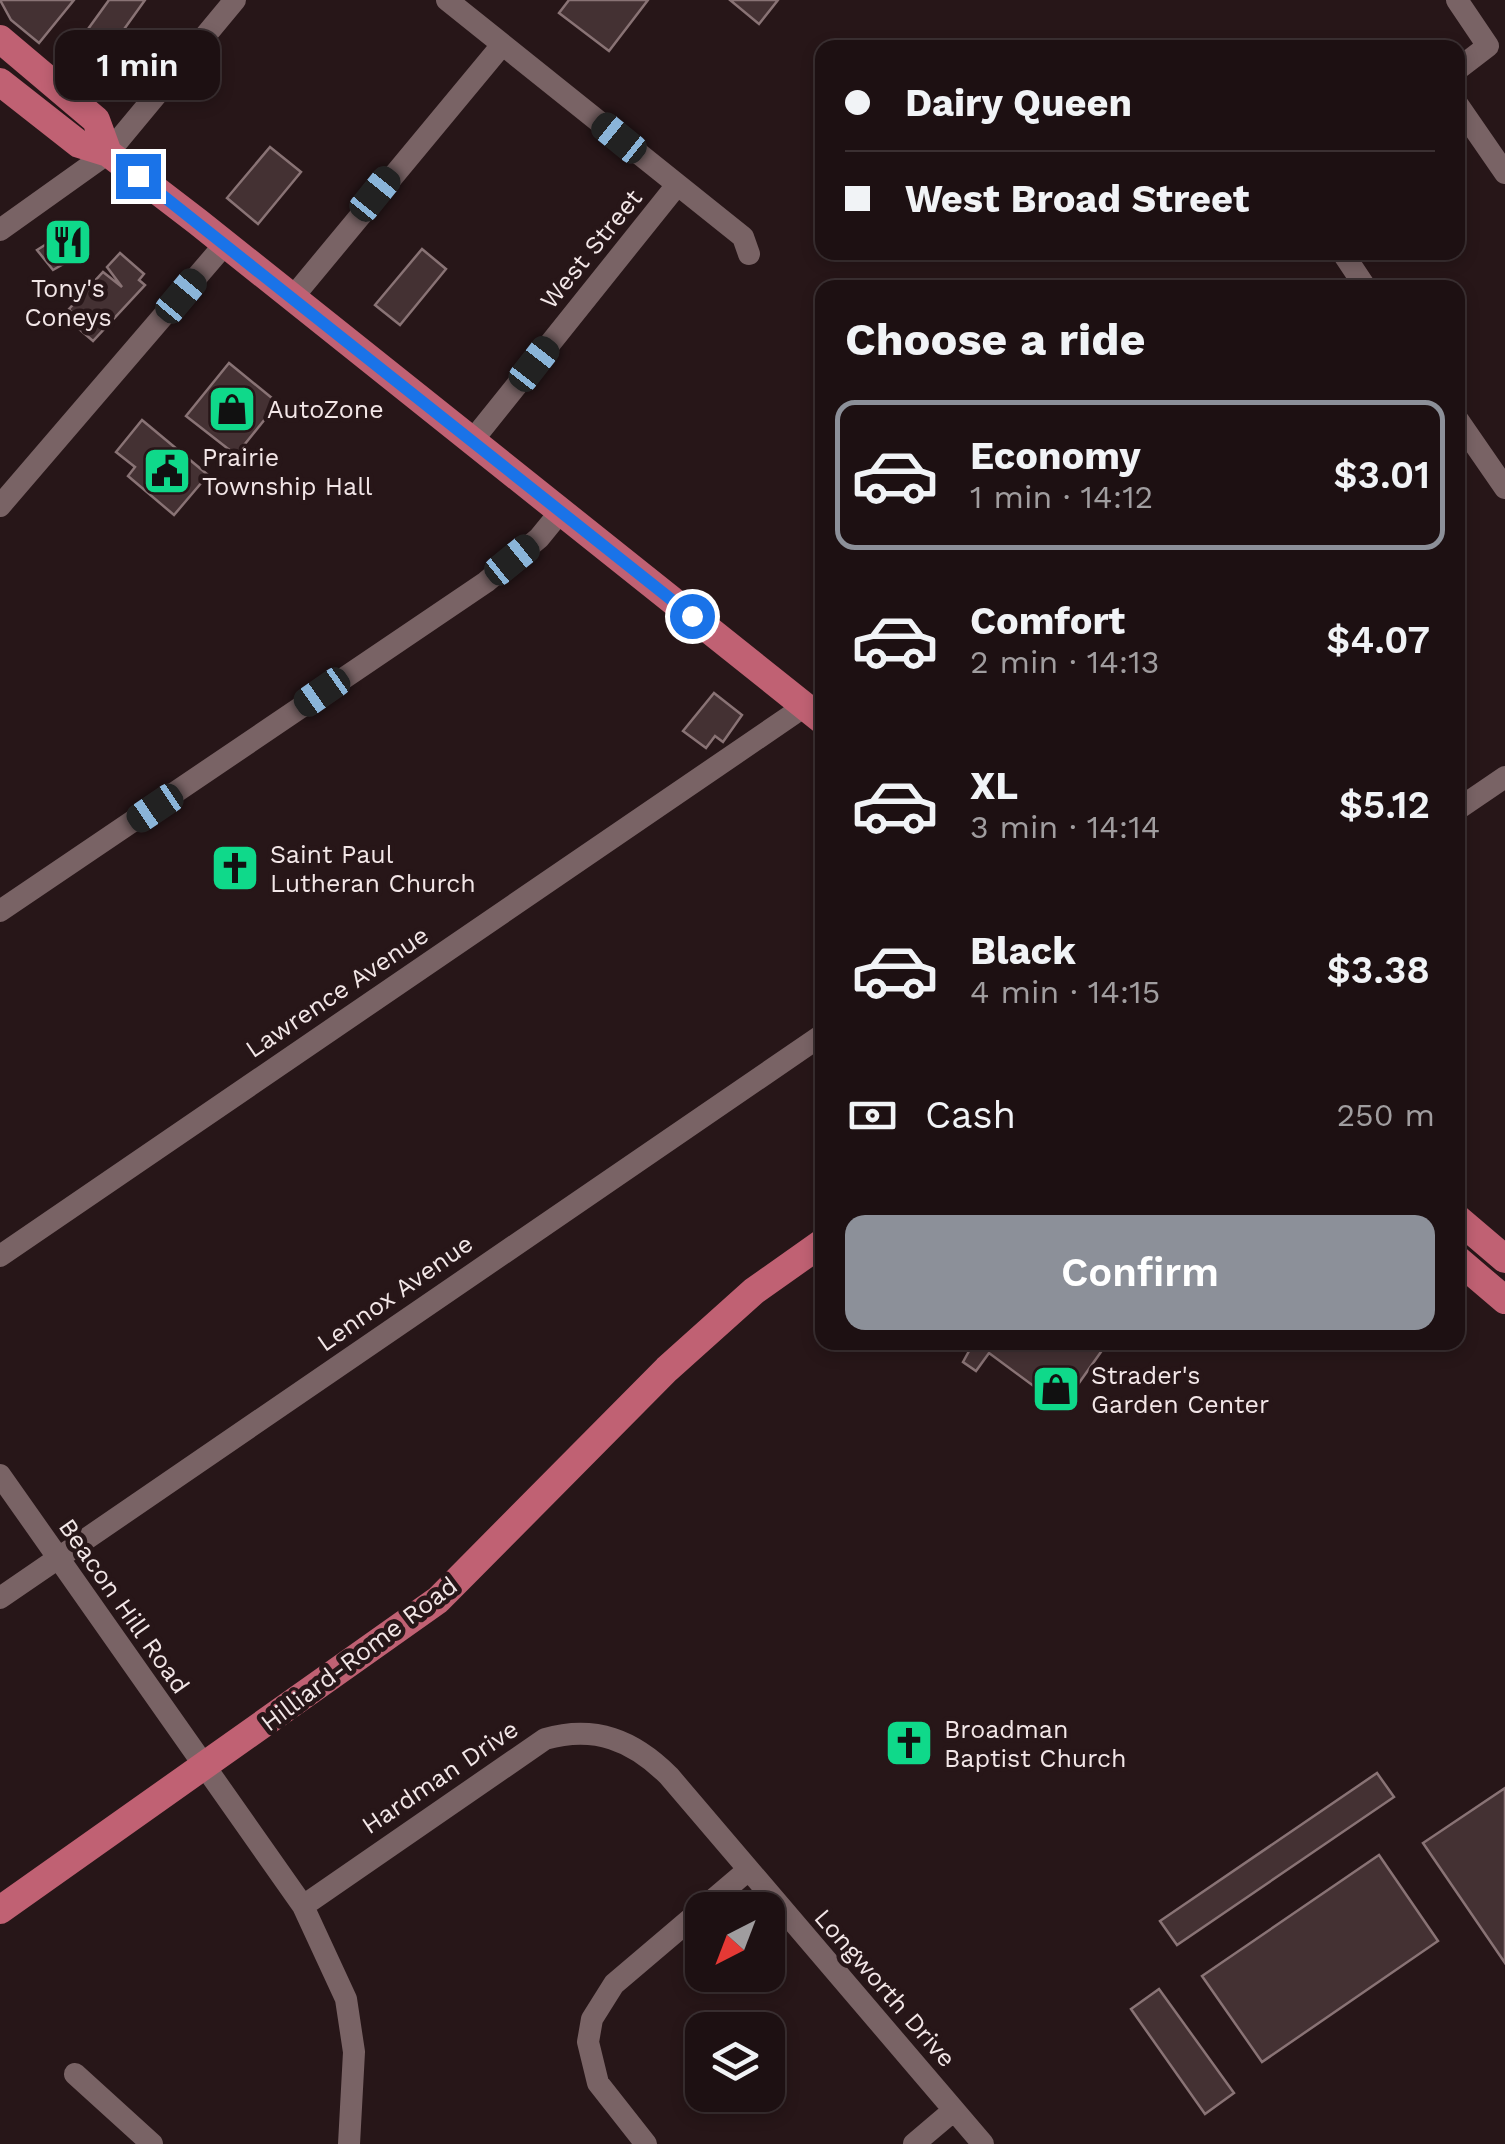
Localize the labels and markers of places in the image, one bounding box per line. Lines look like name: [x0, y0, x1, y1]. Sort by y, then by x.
restaurant icon: Tony's Coneys: [42, 216, 94, 268]
place label: Tony's Coneys: [24, 274, 112, 332]
shop icon: AutoZone: [206, 383, 258, 435]
place label: AutoZone: [267, 395, 384, 424]
place label: Prairie Township Hall: [202, 443, 373, 501]
public building icon: Prairie Township Hall: [141, 445, 193, 497]
place label: Saint Paul Lutheran Church: [270, 840, 476, 898]
church icon: Saint Paul Lutheran Church: [209, 842, 261, 894]
place label: Strader's Garden Center: [1091, 1361, 1269, 1419]
shop icon: Strader's Garden Center: [1030, 1363, 1082, 1415]
place label: Broadman Baptist Church: [944, 1715, 1127, 1773]
church icon: Broadman Baptist Church: [883, 1717, 935, 1769]

